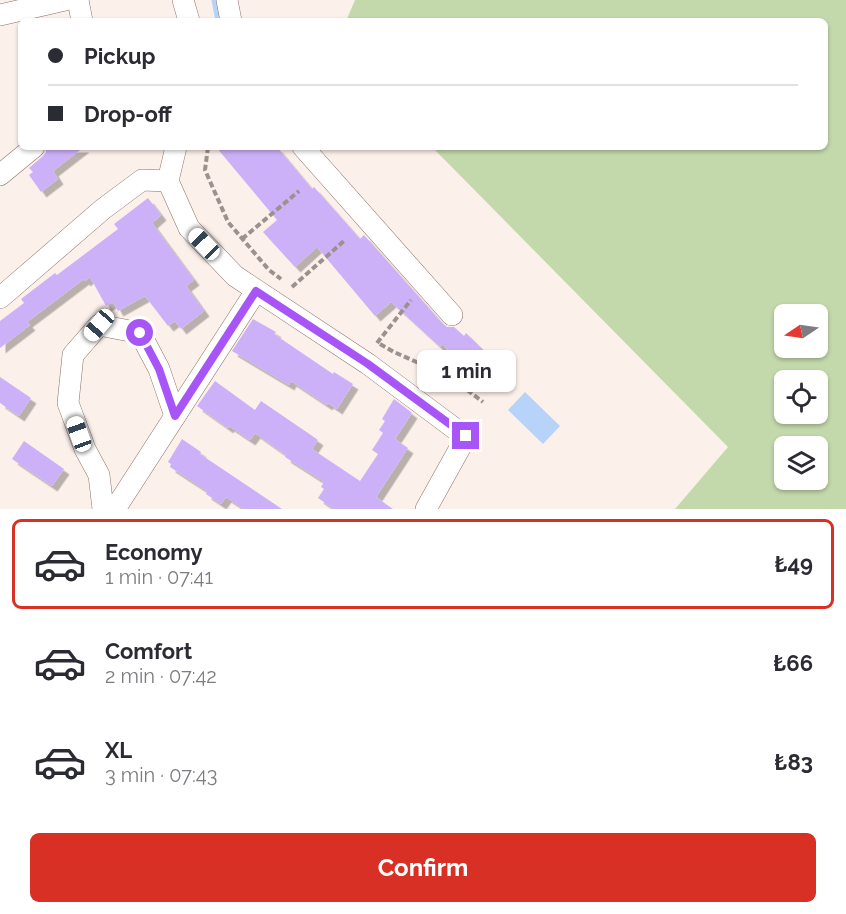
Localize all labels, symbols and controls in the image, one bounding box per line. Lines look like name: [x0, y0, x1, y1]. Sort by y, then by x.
text: Pickup: [84, 43, 156, 69]
text: Drop-off: [84, 101, 172, 127]
car: [185, 225, 223, 263]
north arrow: [774, 304, 828, 358]
map controls: [774, 304, 828, 490]
car: [80, 306, 118, 344]
route start: [126, 319, 153, 346]
callout: 1 min: [416, 349, 516, 391]
text: 1 min: [441, 359, 492, 383]
button: locate: [774, 370, 828, 424]
car: [64, 414, 94, 454]
route end: [452, 422, 479, 449]
button: layers: [774, 436, 828, 490]
icon: car: [33, 537, 87, 591]
text: Economy: [105, 539, 203, 565]
text: ₺49: [774, 551, 813, 577]
text: 1 min · 07:41: [105, 565, 213, 589]
icon: car: [33, 636, 87, 690]
text: Comfort: [105, 638, 192, 664]
text: ₺66: [773, 650, 813, 676]
text: 2 min · 07:42: [105, 664, 217, 688]
icon: car: [33, 735, 87, 789]
text: XL: [105, 737, 132, 763]
text: ₺83: [774, 749, 813, 775]
text: 3 min · 07:43: [105, 763, 217, 787]
button: Confirm: [30, 833, 816, 902]

